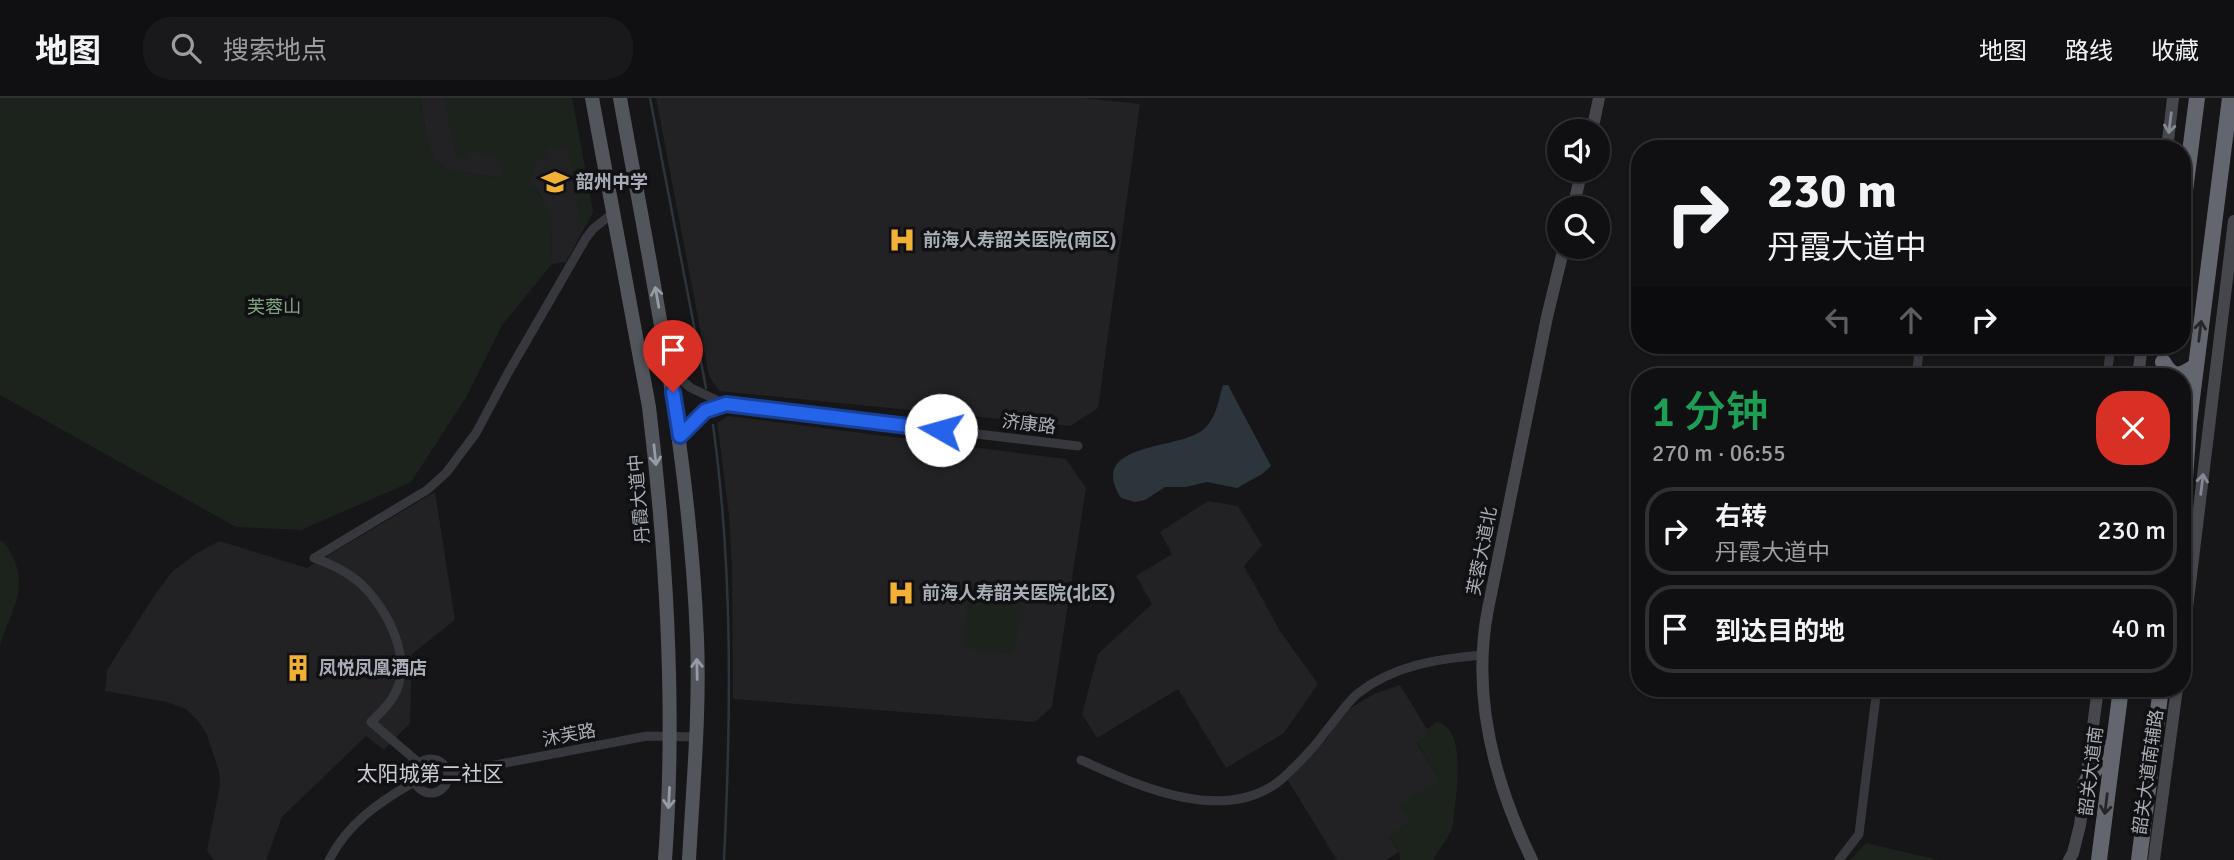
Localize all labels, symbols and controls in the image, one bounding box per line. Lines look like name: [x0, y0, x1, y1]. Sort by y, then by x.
search box: [143, 17, 633, 80]
icon: search: [167, 29, 205, 67]
text: 地图: [35, 31, 101, 72]
text: 搜索地点: [223, 35, 327, 67]
text: 地图: [1979, 36, 2027, 66]
text: 路线: [2065, 36, 2113, 66]
text: 收藏: [2151, 36, 2199, 66]
one-way arrow: [2164, 112, 2177, 134]
map controls: [1547, 119, 1610, 259]
button: sound: [1547, 119, 1610, 182]
text: 230 m: [1767, 161, 1897, 221]
school or university icon: 韶州中学: [540, 167, 570, 197]
icon: right: [1652, 168, 1743, 259]
place label: 韶州中学: [576, 171, 648, 193]
button: search: [1547, 196, 1610, 259]
hospital icon: 前海人寿韶关医院(南区): [887, 225, 917, 255]
text: 丹霞大道中: [1767, 228, 1927, 267]
place label: 前海人寿韶关医院(南区): [923, 229, 1117, 251]
one-way arrow: [650, 286, 663, 309]
park label: 芙蓉山: [247, 296, 301, 318]
icon: left: [1819, 301, 1857, 339]
icon: ahead: [1892, 301, 1930, 339]
icon: right: [1965, 301, 2003, 339]
pin: [643, 320, 703, 392]
one-way arrow: [2194, 320, 2207, 343]
icon: arrive: [654, 331, 692, 369]
text: 1 分钟: [1652, 387, 1768, 438]
button: close: [2096, 391, 2170, 465]
position arrow: [904, 393, 978, 467]
street label: 济康路: [1001, 410, 1057, 438]
text: 270 m · 06:55: [1652, 439, 1786, 468]
one-way arrow: [648, 443, 661, 466]
street label: 丹霞大道中: [624, 453, 654, 545]
one-way arrow: [2196, 473, 2209, 496]
text: 右转: [1715, 501, 1767, 533]
street label: 芙蓉大道北: [1463, 505, 1501, 597]
icon: right: [1656, 512, 1694, 550]
text: 230 m: [2097, 515, 2166, 547]
text: 丹霞大道中: [1715, 538, 1830, 567]
hospital icon: 前海人寿韶关医院(北区): [886, 578, 916, 608]
place label: 前海人寿韶关医院(北区): [922, 582, 1116, 604]
icon: arrive: [1656, 610, 1694, 648]
text: 40 m: [2111, 613, 2166, 645]
text: 到达目的地: [1715, 616, 1845, 648]
building icon: 凤悦凤凰酒店: [283, 653, 313, 683]
place label: 凤悦凤凰酒店: [319, 657, 427, 679]
one-way arrow: [690, 657, 704, 680]
street label: 韶关大道南辅路: [2128, 708, 2168, 836]
street label: 沐芙路: [540, 719, 598, 751]
street label: 韶关大道南: [2075, 725, 2107, 817]
district label: 太阳城第二社区: [357, 761, 504, 787]
one-way arrow: [662, 786, 675, 809]
one-way arrow: [2099, 792, 2112, 815]

